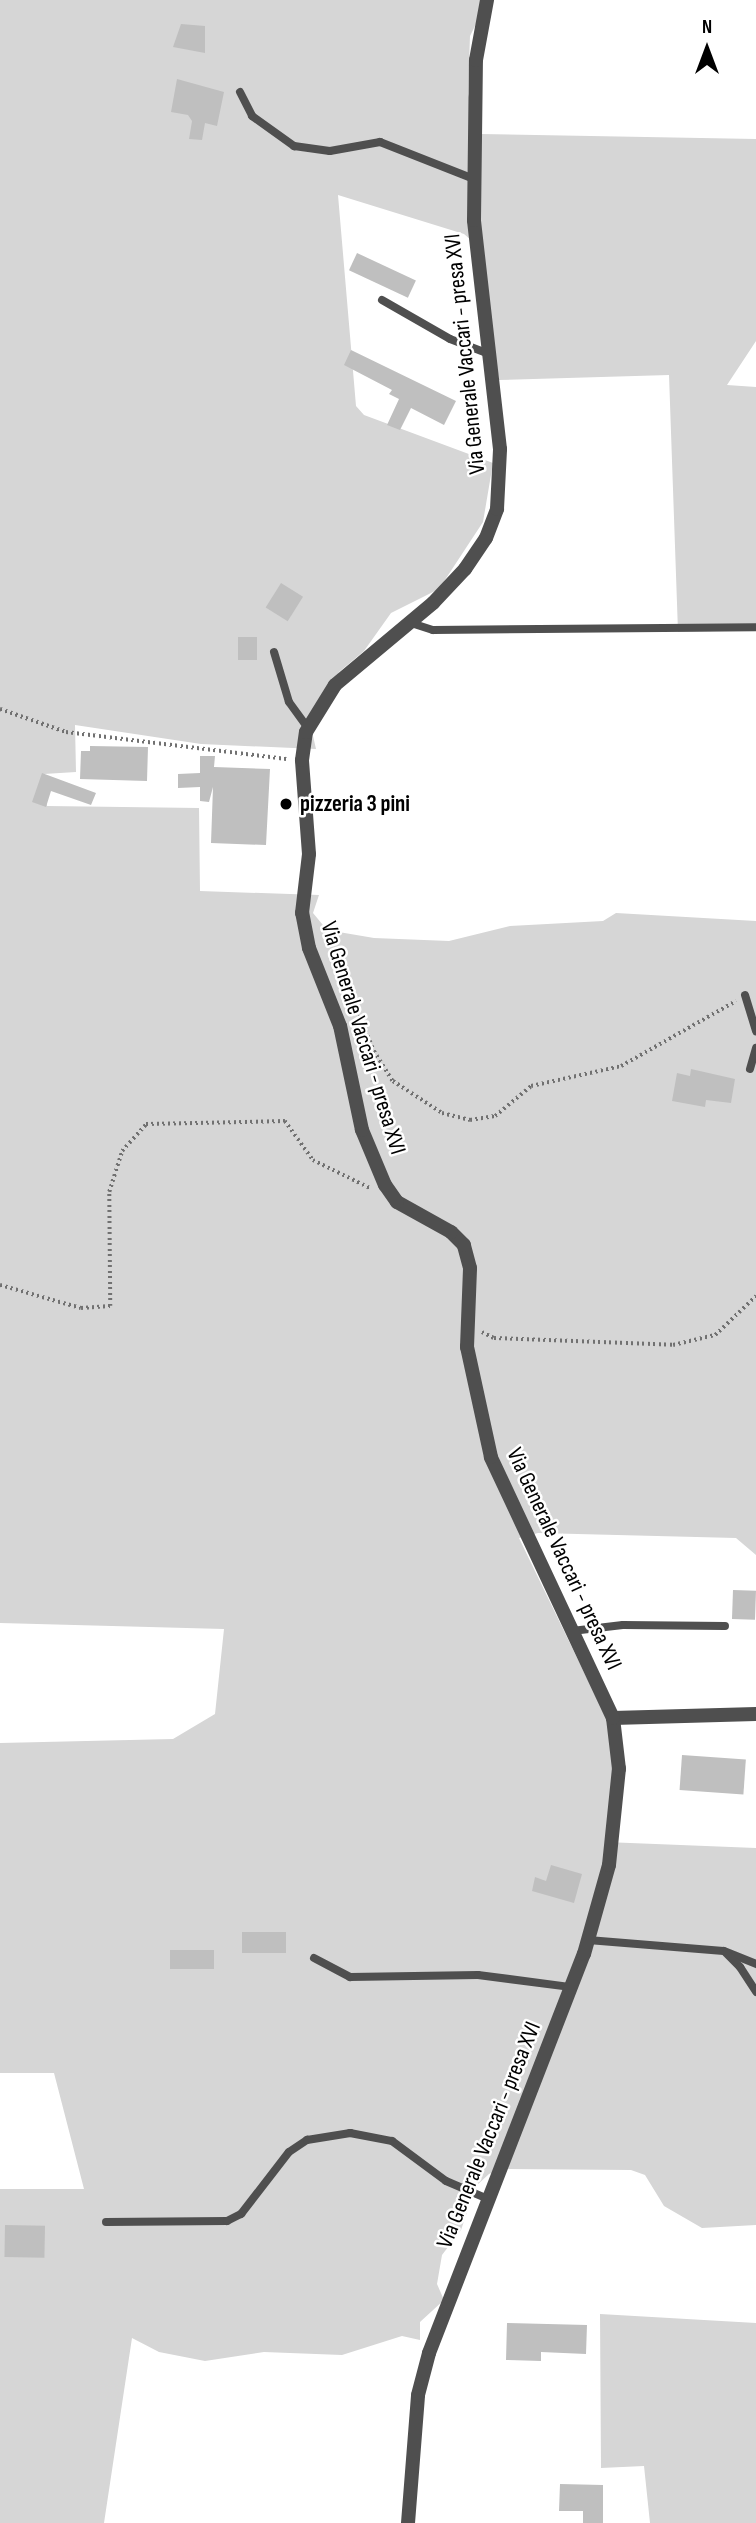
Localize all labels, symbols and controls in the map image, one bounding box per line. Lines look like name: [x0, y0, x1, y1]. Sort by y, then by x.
north arrow: [672, 14, 742, 84]
text: N: [702, 16, 712, 39]
street label: Via Generale Vaccari - presa XVI: [439, 232, 491, 476]
place label: pizzeria 3 pini: [300, 790, 410, 818]
marker: pizzeria 3 pini: [278, 796, 294, 812]
street label: Via Generale Vaccari - presa XVI: [314, 918, 412, 1158]
street label: Via Generale Vaccari - presa XVI: [500, 1444, 628, 1674]
street label: Via Generale Vaccari - presa XVI: [431, 2018, 547, 2252]

